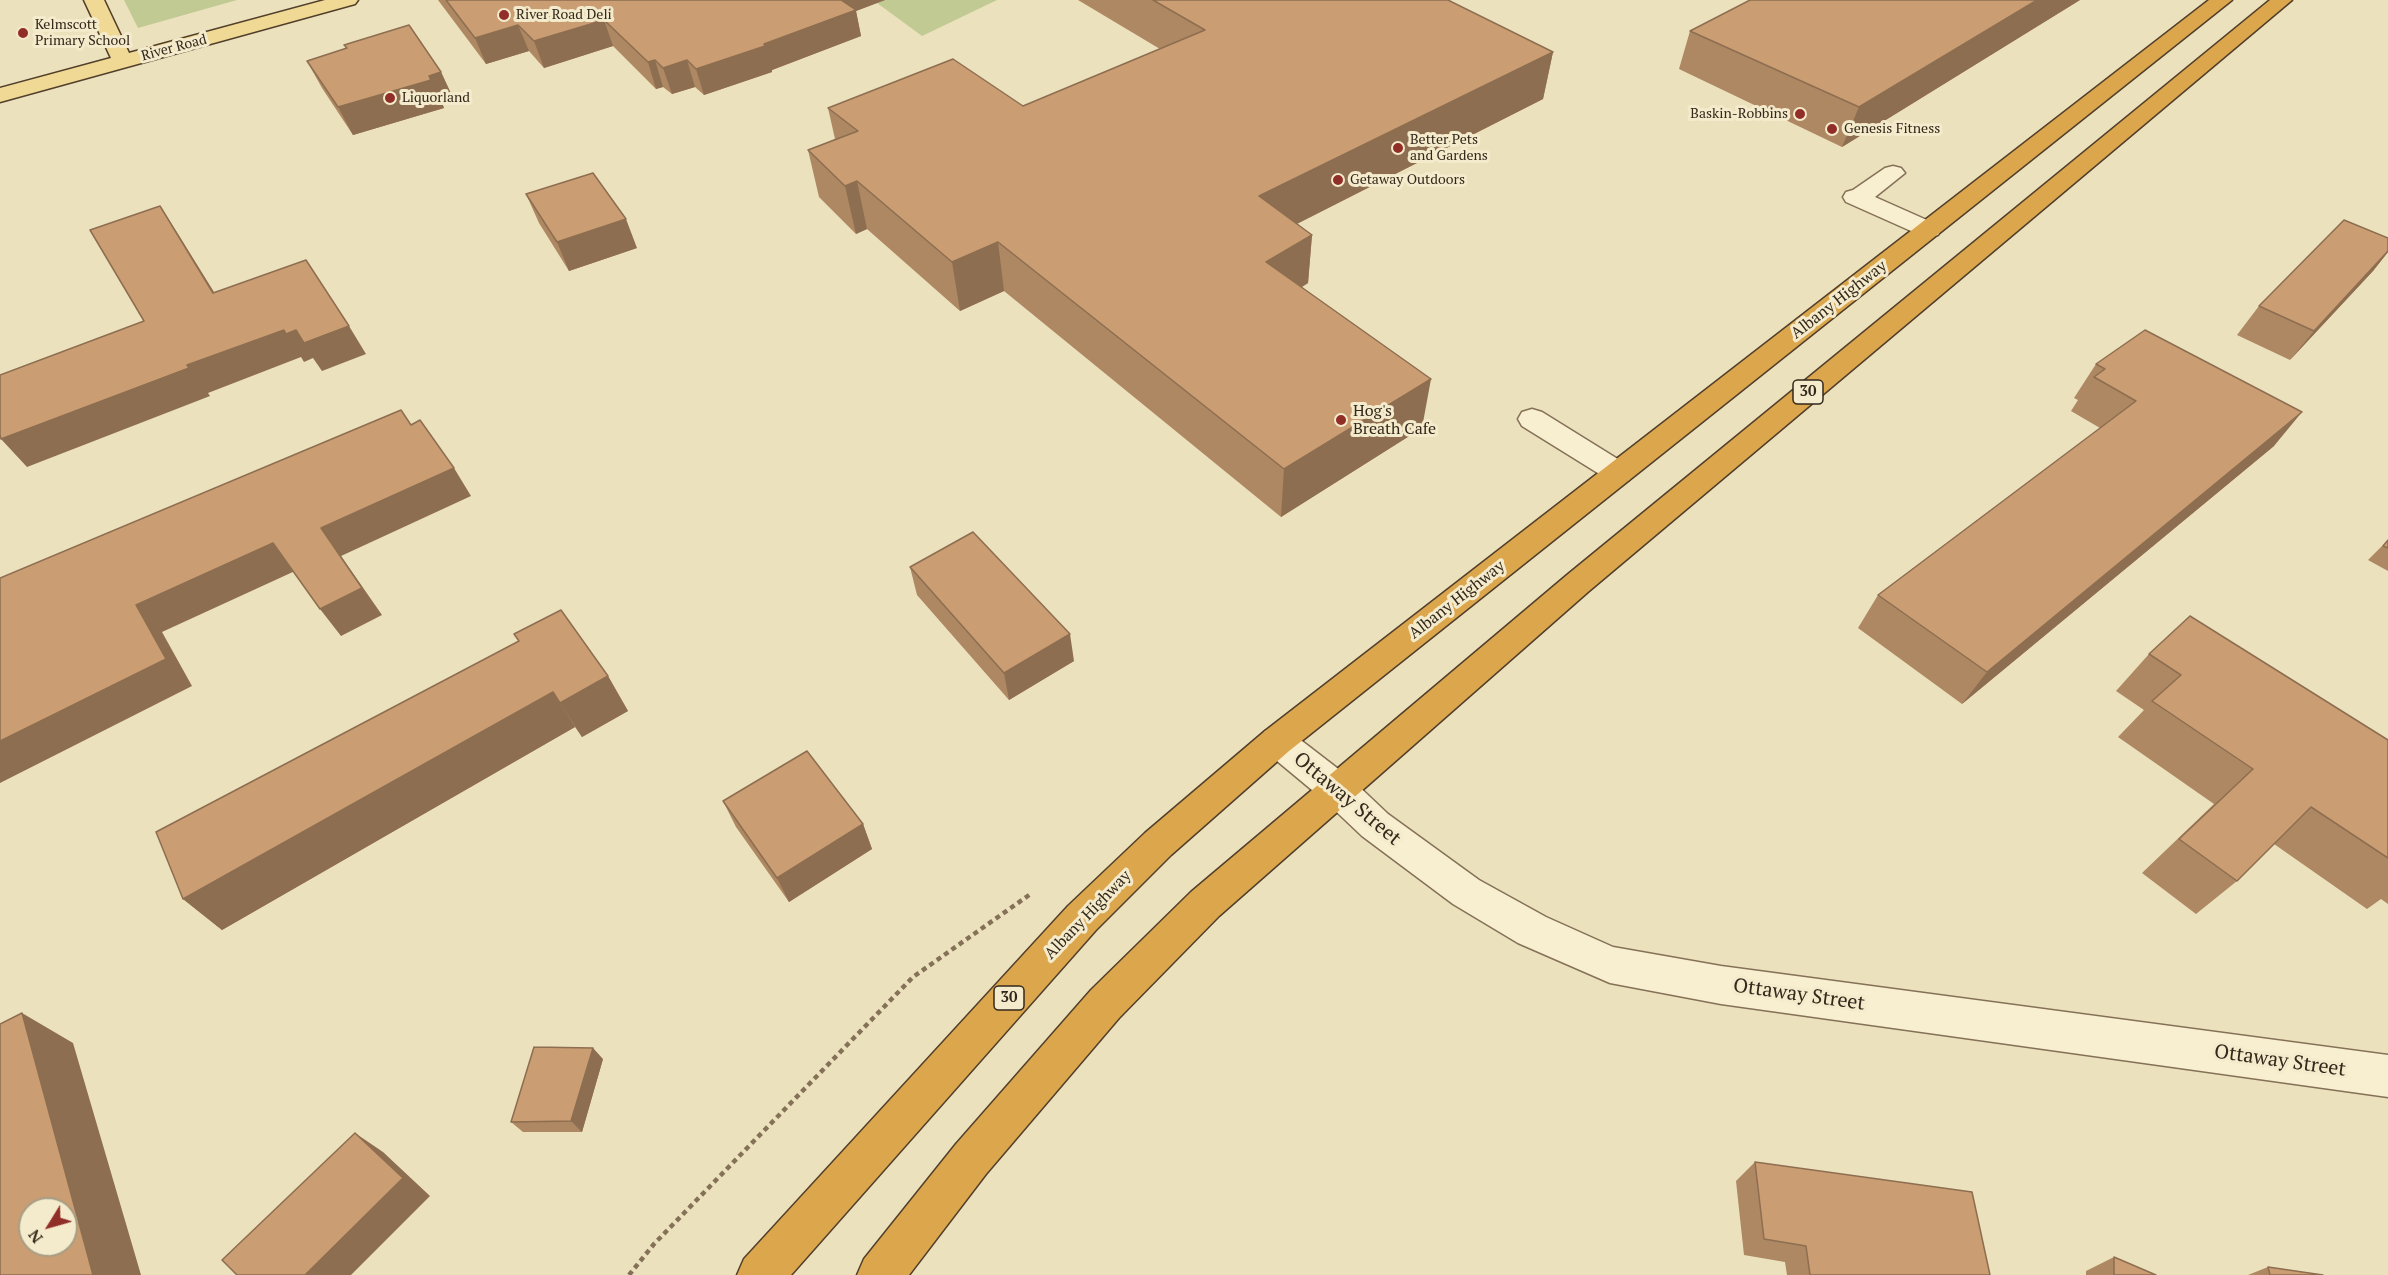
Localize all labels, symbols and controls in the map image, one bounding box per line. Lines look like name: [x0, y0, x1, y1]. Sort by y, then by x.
place label: River Road Deli: [516, 7, 612, 23]
marker: River Road Deli: [497, 8, 511, 22]
place label: Kelmscott Primary School: [35, 17, 130, 50]
marker: Kelmscott Primary School: [16, 26, 30, 40]
street label: River Road: [139, 31, 209, 65]
place label: Liquorland: [402, 90, 470, 106]
marker: Liquorland: [383, 91, 397, 105]
place label: Baskin-Robbins: [1690, 106, 1788, 122]
marker: Baskin-Robbins: [1793, 107, 1807, 121]
place label: Genesis Fitness: [1844, 121, 1940, 137]
marker: Genesis Fitness: [1825, 122, 1839, 136]
place label: Better Pets and Gardens: [1410, 132, 1488, 164]
marker: Better Pets and Gardens: [1391, 141, 1405, 155]
place label: Getaway Outdoors: [1350, 172, 1465, 188]
marker: Getaway Outdoors: [1331, 173, 1345, 187]
street label: Albany Highway: [1787, 257, 1891, 343]
road number: 30: [1793, 380, 1823, 404]
place label: Hog's Breath Cafe: [1353, 401, 1436, 439]
marker: Hog's Breath Cafe: [1334, 413, 1348, 427]
street label: Albany Highway: [1405, 557, 1509, 643]
street label: Ottaway Street: [1288, 747, 1406, 851]
street label: Albany Highway: [1041, 867, 1135, 963]
street label: Ottaway Street: [1732, 974, 1866, 1016]
road number: 30: [994, 986, 1024, 1010]
street label: Ottaway Street: [2213, 1040, 2347, 1082]
north arrow: [18, 1197, 78, 1257]
text: N: [23, 1225, 48, 1248]

